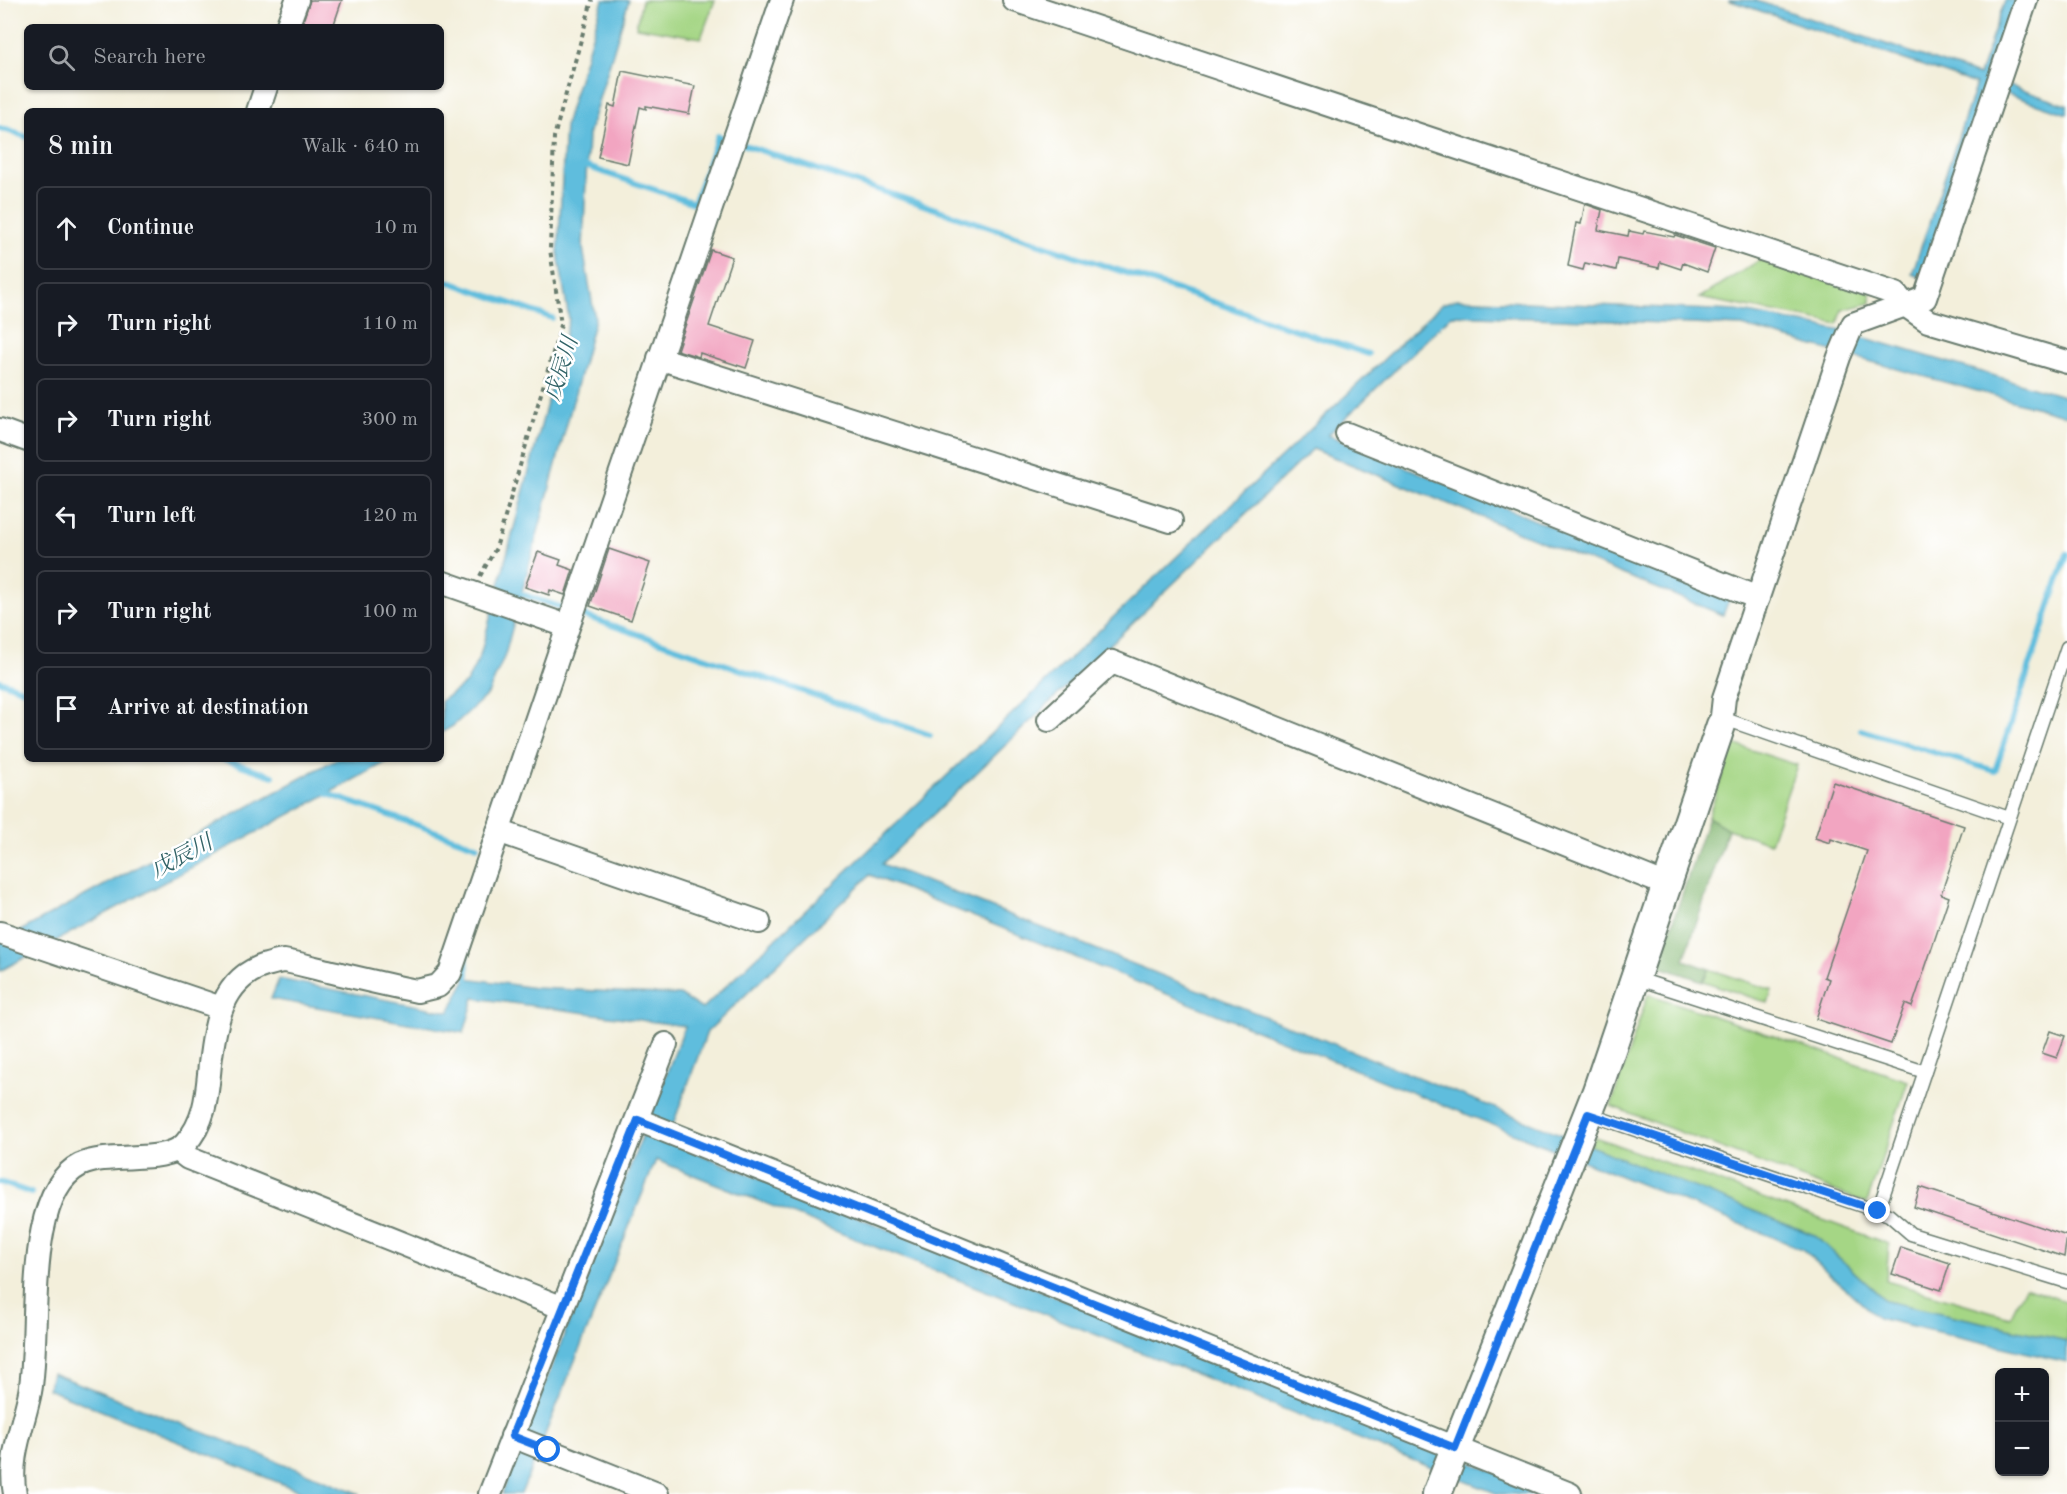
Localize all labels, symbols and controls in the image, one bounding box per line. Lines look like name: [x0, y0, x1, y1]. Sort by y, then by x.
search box: [24, 24, 444, 90]
icon: search: [45, 41, 78, 74]
text: Search here: [93, 46, 206, 68]
text: 8 min: [48, 134, 113, 160]
text: Walk · 640 m: [301, 137, 420, 157]
icon: ahead: [50, 212, 83, 245]
text: Continue: [107, 217, 194, 239]
text: 10 m: [373, 218, 418, 238]
icon: right: [50, 308, 83, 341]
text: Turn right: [107, 313, 211, 335]
text: 110 m: [362, 314, 418, 334]
water label: 戊辰川: [540, 332, 583, 404]
icon: right: [50, 404, 83, 437]
text: Turn right: [107, 409, 211, 431]
text: 300 m: [362, 410, 418, 430]
icon: left: [50, 500, 83, 533]
text: Turn left: [107, 505, 196, 527]
text: 120 m: [362, 506, 418, 526]
icon: right: [50, 596, 83, 629]
text: Turn right: [107, 601, 211, 623]
text: 100 m: [362, 602, 418, 622]
icon: arrive: [50, 692, 83, 725]
text: Arrive at destination: [107, 697, 309, 719]
water label: 戊辰川: [147, 829, 218, 882]
route end: [1864, 1197, 1890, 1223]
map controls: [1995, 1368, 2049, 1476]
button: +: [1995, 1368, 2049, 1422]
button: −: [1995, 1422, 2049, 1476]
route start: [534, 1436, 560, 1462]

